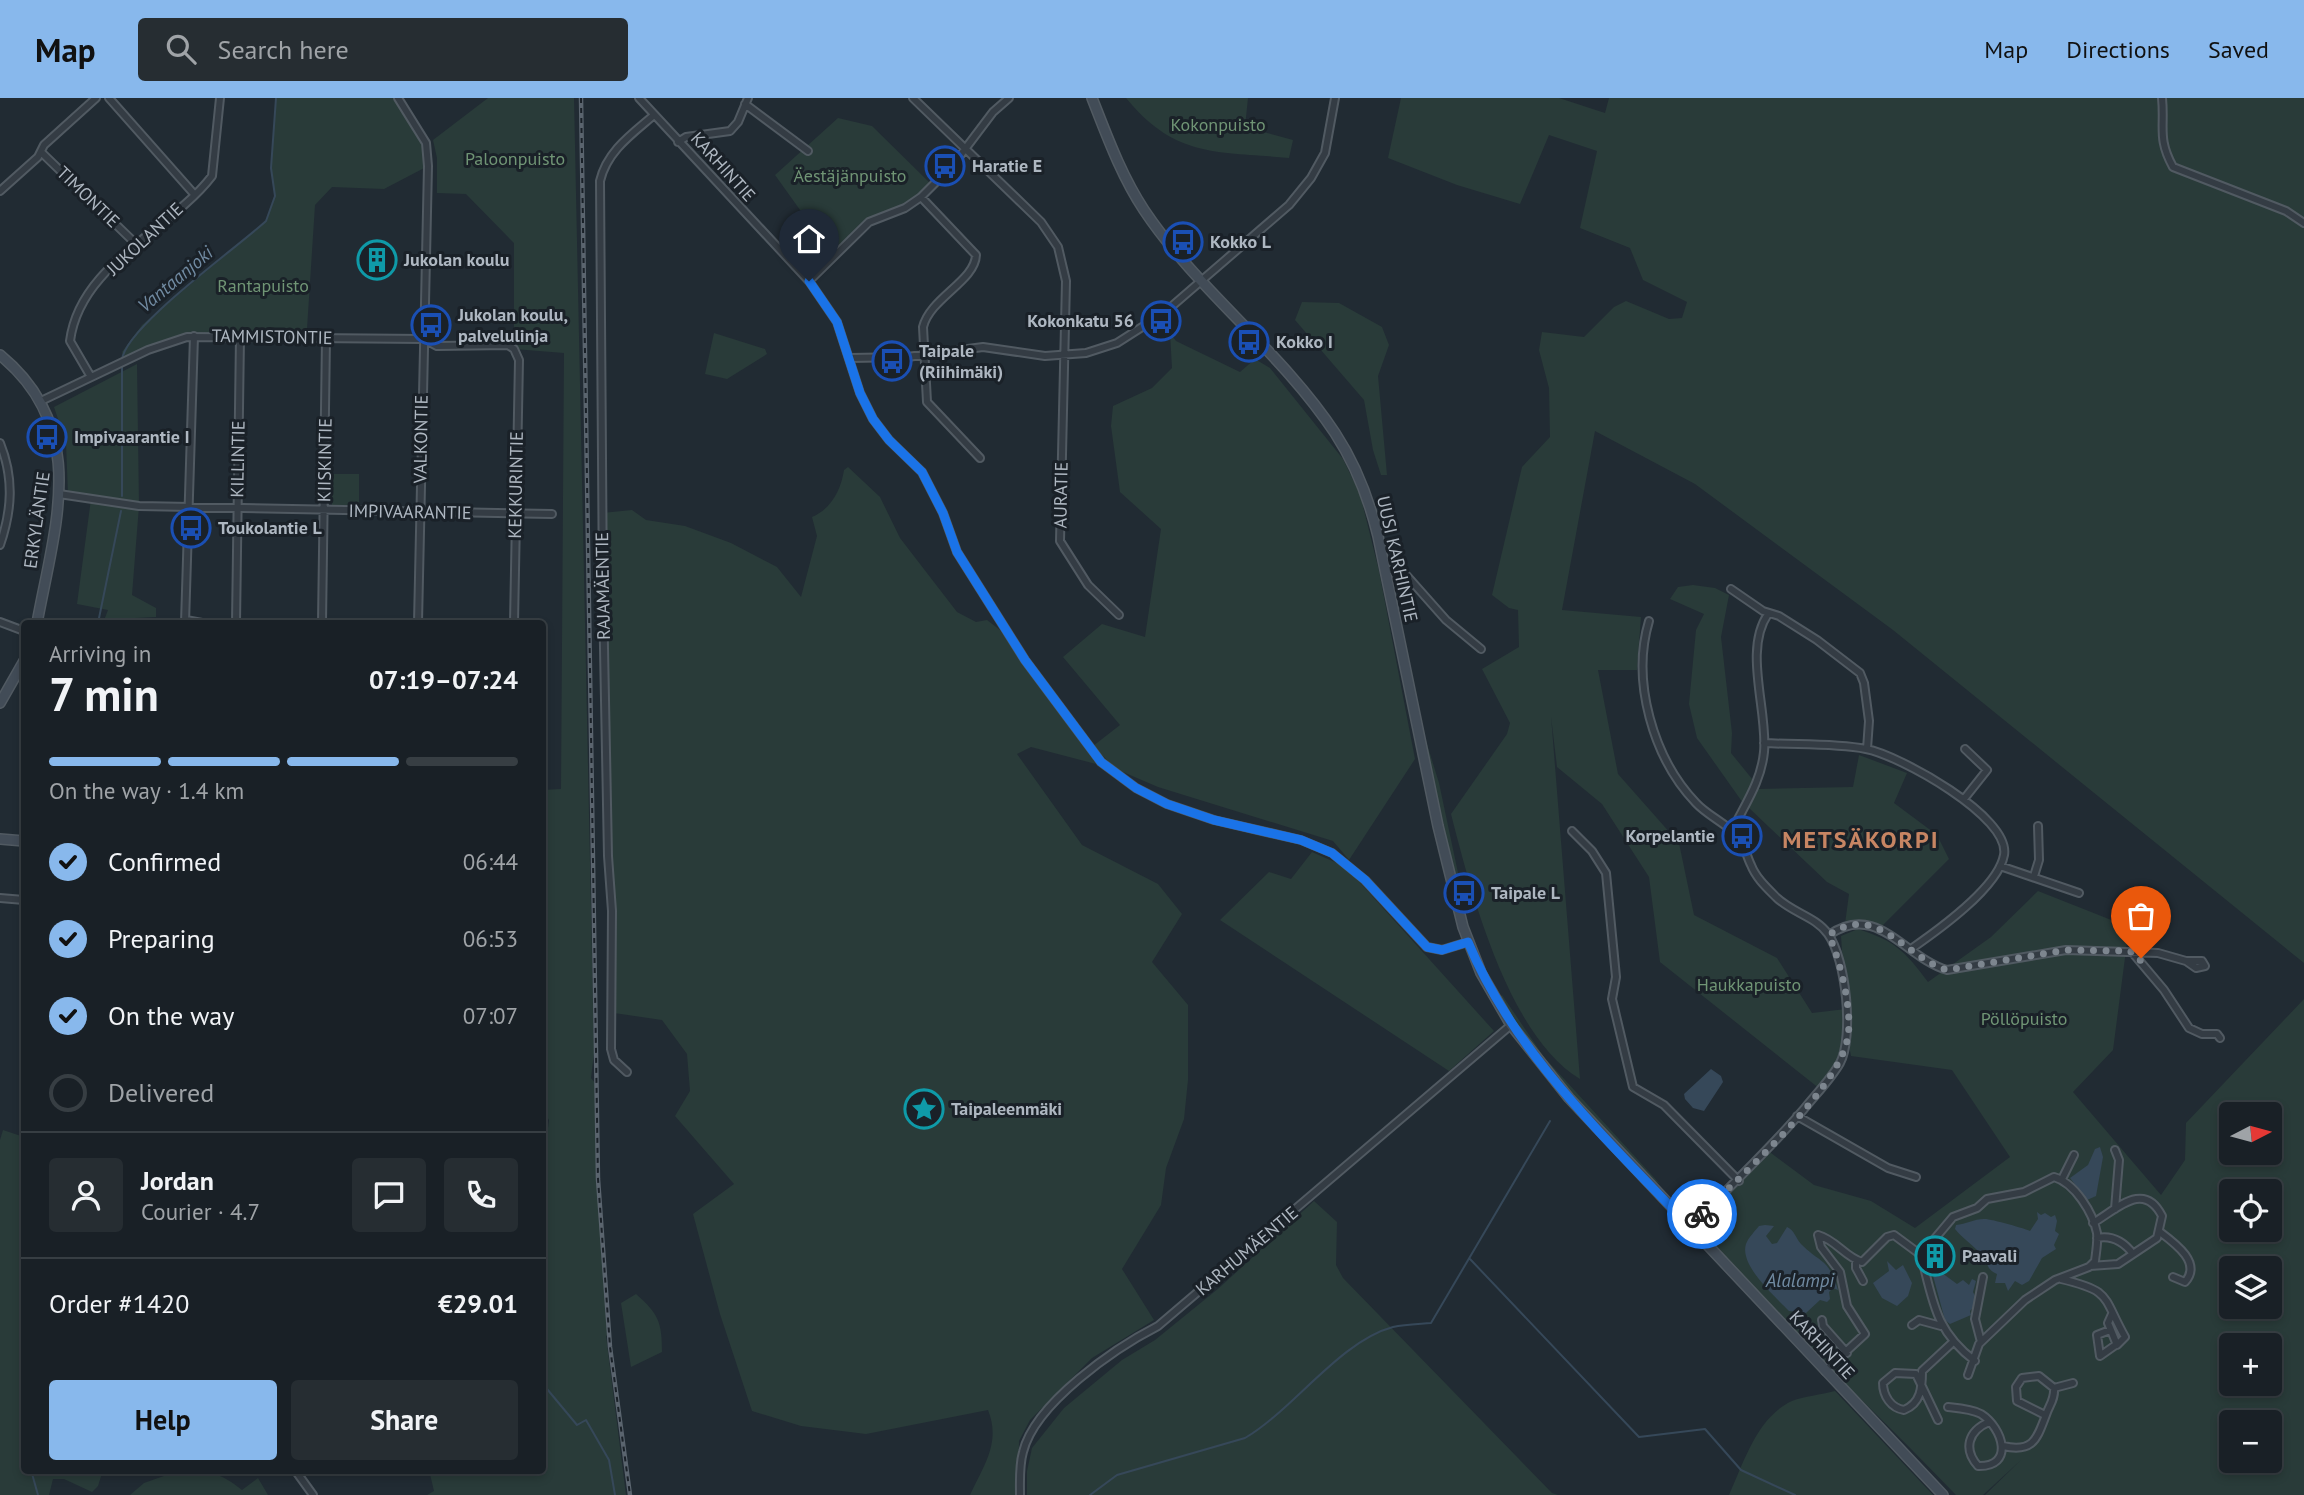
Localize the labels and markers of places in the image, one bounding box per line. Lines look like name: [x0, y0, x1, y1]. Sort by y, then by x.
bus stop icon: Haratie E: [924, 145, 966, 187]
place label: Haratie E: [972, 154, 1042, 177]
pin: [779, 209, 839, 281]
bus stop icon: Kokko L: [1162, 221, 1204, 263]
place label: Kokko L: [1210, 230, 1272, 253]
building icon: Jukolan koulu: [356, 239, 398, 281]
place label: Jukolan koulu: [403, 248, 510, 271]
bus stop icon: Kokonkatu 56: [1140, 300, 1182, 342]
place label: Jukolan koulu, palvelulinja: [457, 303, 568, 347]
bus stop icon: Jukolan koulu, palvelulinja: [410, 304, 452, 346]
place label: Kokonkatu 56: [1027, 309, 1134, 332]
bus stop icon: Kokko I: [1228, 321, 1270, 363]
place label: Kokko I: [1276, 330, 1333, 353]
place label: Taipale (Riihimäki): [919, 339, 1003, 383]
bus stop icon: Taipale (Riihimäki): [871, 340, 913, 382]
bus stop icon: Impivaarantie I: [26, 416, 68, 458]
place label: Impivaarantie I: [74, 425, 190, 448]
bus stop icon: Toukolantie L: [170, 507, 212, 549]
place label: Toukolantie L: [218, 516, 322, 539]
bus stop icon: Korpelantie: [1721, 815, 1763, 857]
place label: Korpelantie: [1626, 824, 1715, 847]
bus stop icon: Taipale L: [1443, 872, 1485, 914]
place label: Taipale L: [1491, 881, 1561, 904]
pin: [2111, 886, 2171, 958]
place icon: Taipaleenmäki: [903, 1088, 945, 1130]
place label: Taipaleenmäki: [951, 1097, 1062, 1120]
building icon: Paavali: [1914, 1235, 1956, 1277]
place label: Paavali: [1962, 1244, 2017, 1267]

